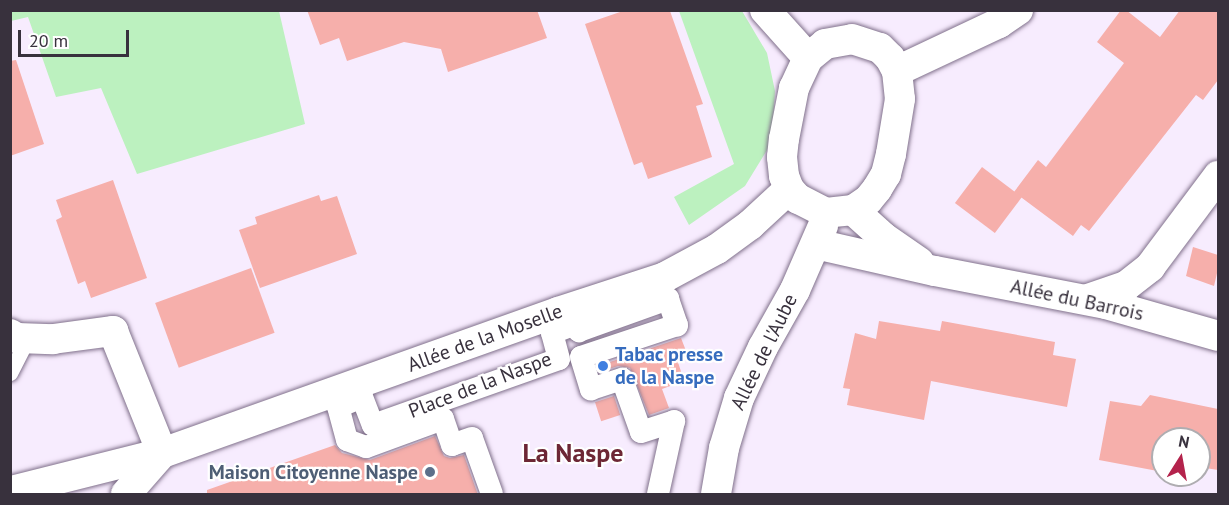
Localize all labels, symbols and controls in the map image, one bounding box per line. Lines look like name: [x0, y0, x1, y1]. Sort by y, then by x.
scale bar: [21, 18, 132, 56]
text: 20 m: [29, 29, 68, 52]
street label: Allée du Barrois: [1008, 274, 1146, 326]
street label: Allée de l'Aube: [726, 290, 802, 414]
street label: Allée de la Moselle: [404, 299, 566, 377]
place label: Tabac presse de la Naspe: [615, 342, 724, 389]
street label: Place de la Naspe: [405, 347, 555, 423]
marker: Tabac presse de la Naspe: [596, 359, 610, 373]
north arrow: [1151, 427, 1211, 487]
text: N: [1177, 430, 1191, 452]
district label: La Naspe: [522, 437, 624, 469]
place label: Maison Citoyenne Naspe: [209, 460, 418, 484]
marker: Maison Citoyenne Naspe: [423, 465, 437, 479]

